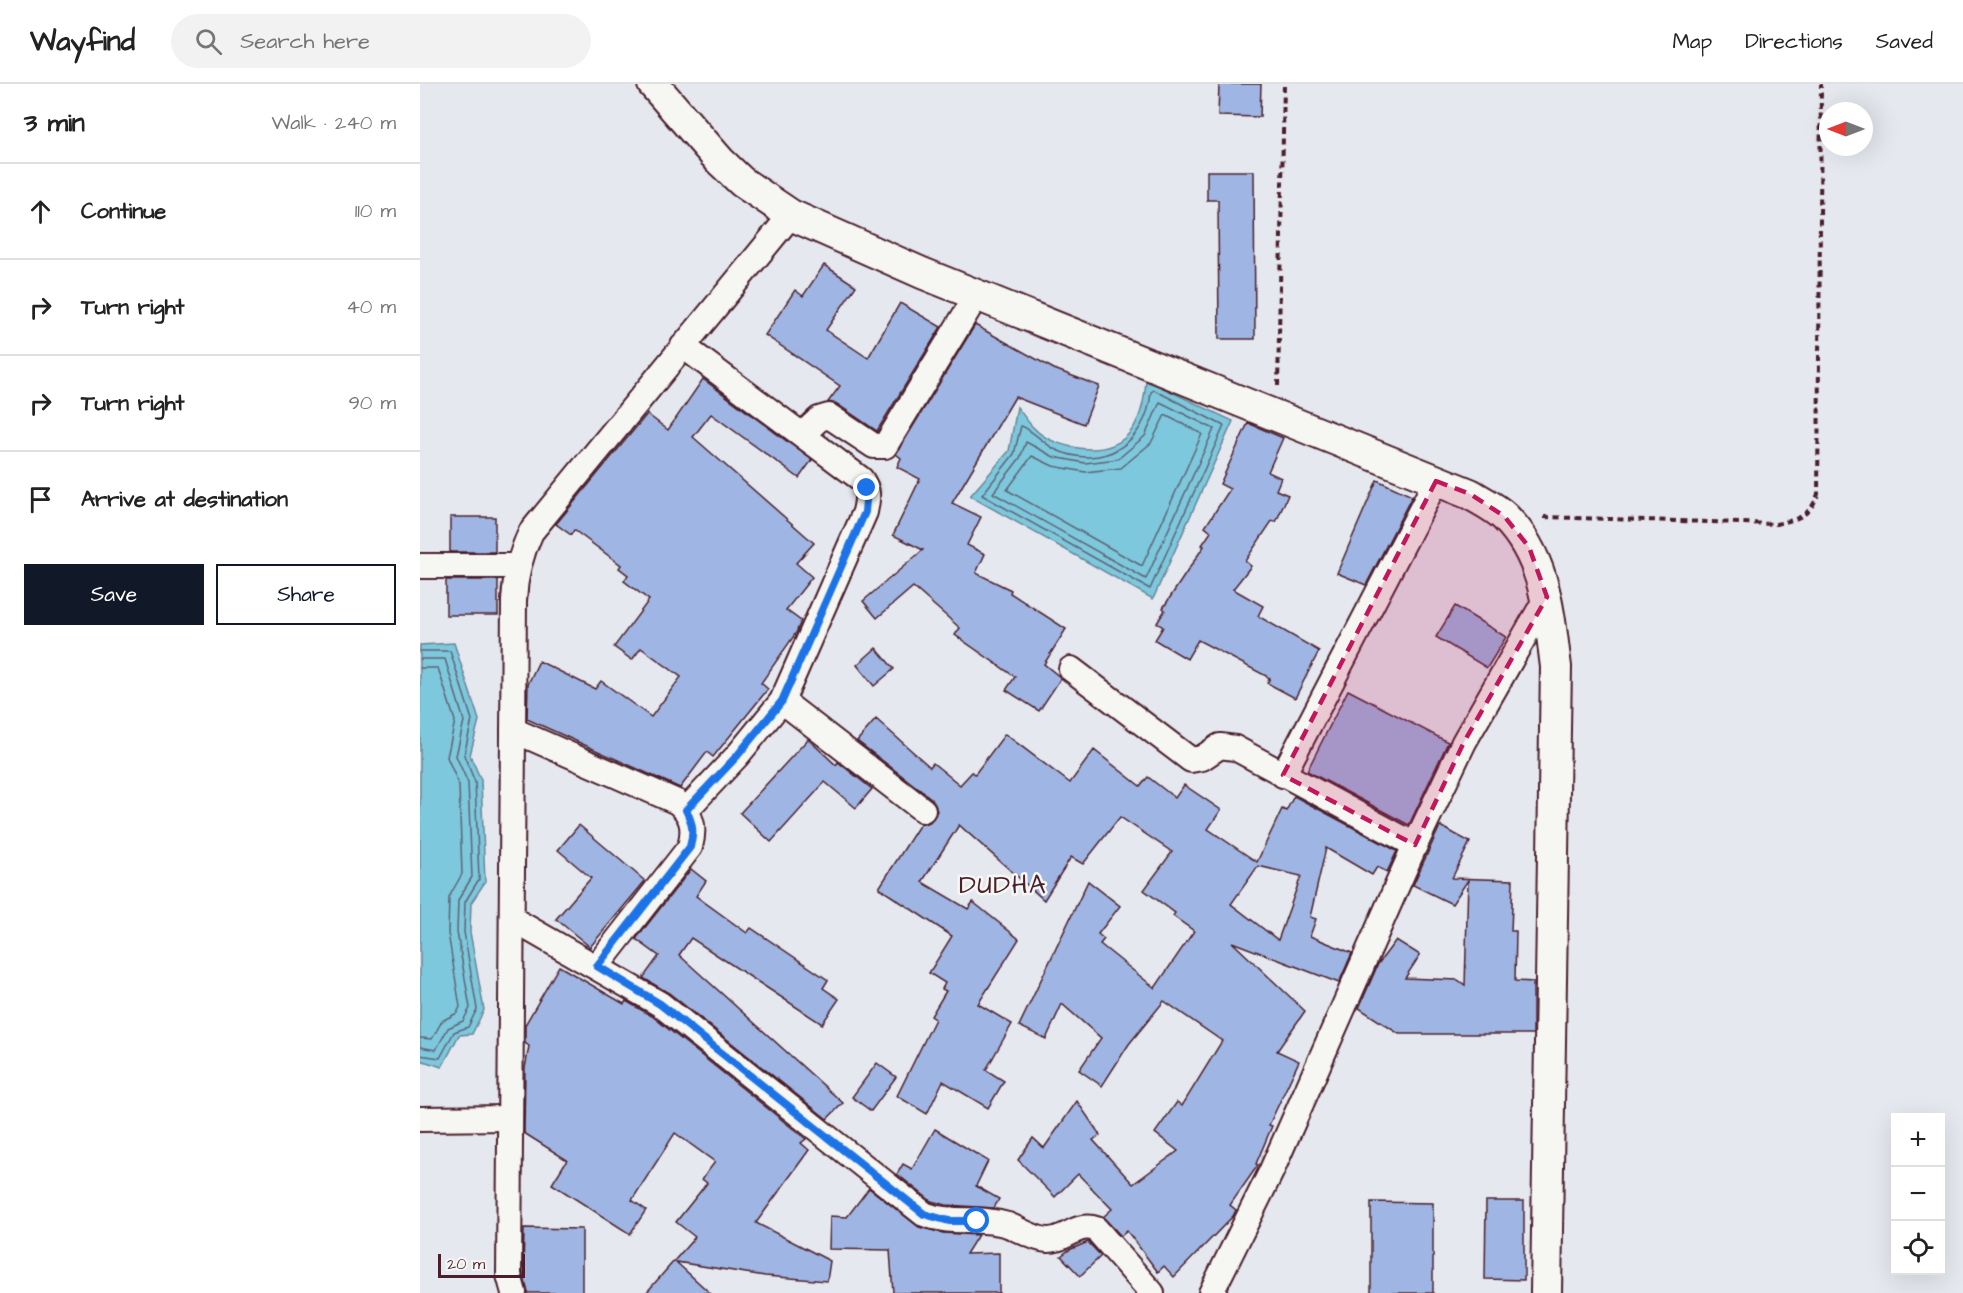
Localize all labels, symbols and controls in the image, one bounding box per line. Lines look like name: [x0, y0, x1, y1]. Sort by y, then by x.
search box: [171, 14, 591, 68]
text: Wayfind: [30, 22, 135, 61]
icon: search: [192, 25, 225, 58]
text: Search here: [240, 26, 370, 57]
text: Map: [1672, 27, 1712, 56]
text: Directions: [1745, 27, 1843, 56]
text: Saved: [1876, 27, 1933, 56]
north arrow: [1819, 102, 1873, 156]
text: 3 min: [24, 105, 85, 141]
text: Walk · 240 m: [272, 109, 396, 137]
icon: ahead: [24, 195, 57, 228]
text: Continue: [81, 196, 166, 227]
text: 110 m: [355, 197, 396, 225]
icon: right: [24, 291, 57, 324]
text: Turn right: [81, 292, 184, 323]
text: 40 m: [346, 293, 396, 321]
icon: right: [24, 387, 57, 420]
text: Turn right: [81, 388, 184, 419]
text: 90 m: [348, 389, 396, 417]
route end: [853, 474, 879, 500]
icon: arrive: [24, 483, 57, 516]
text: Arrive at destination: [81, 484, 288, 515]
button: Save: [24, 564, 204, 625]
button: Share: [216, 564, 396, 625]
district label: DUDHA: [959, 867, 1047, 903]
map controls: [1891, 1113, 1945, 1275]
button: +: [1891, 1113, 1945, 1167]
button: −: [1891, 1167, 1945, 1221]
route start: [963, 1207, 989, 1233]
button: locate: [1891, 1221, 1945, 1275]
scale bar: [438, 1251, 525, 1278]
text: 20 m: [447, 1253, 485, 1275]

